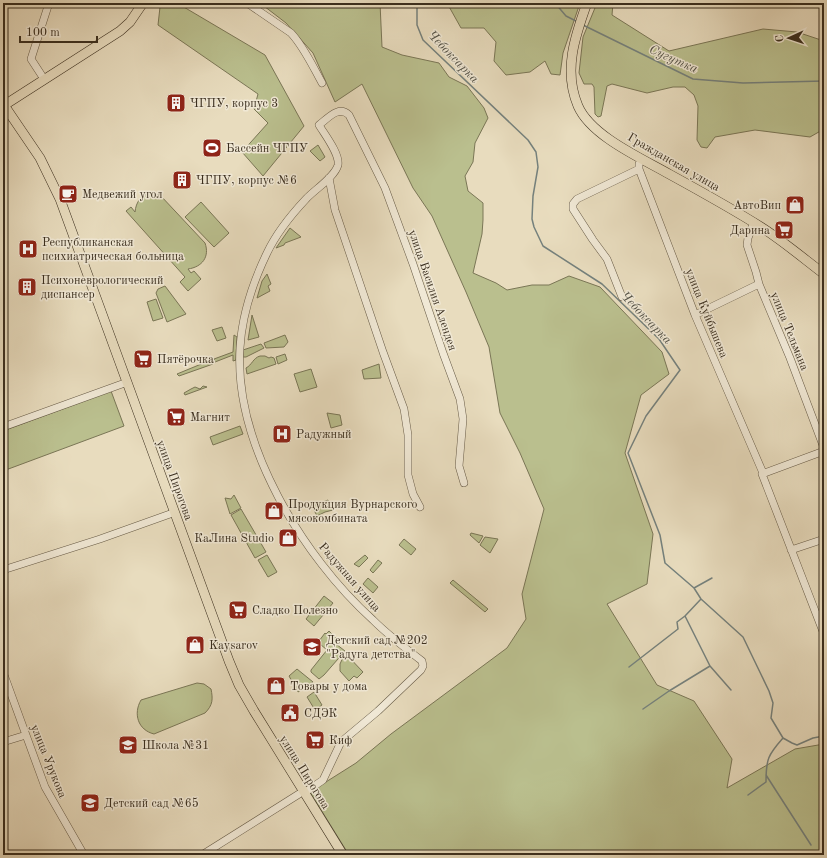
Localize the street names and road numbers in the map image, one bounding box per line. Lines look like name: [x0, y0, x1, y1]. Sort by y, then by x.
street label: Гражданская улица: [625, 132, 722, 194]
street label: улица Василия Алендея: [406, 228, 458, 352]
street label: улица Куйбышева: [683, 267, 729, 360]
street label: улица Тельмана: [768, 290, 810, 372]
street label: улица Пирогова: [154, 439, 194, 522]
street label: Радужная улица: [316, 541, 382, 615]
street label: улица Урукова: [28, 723, 68, 800]
street label: улица Пирогова: [277, 734, 332, 812]

